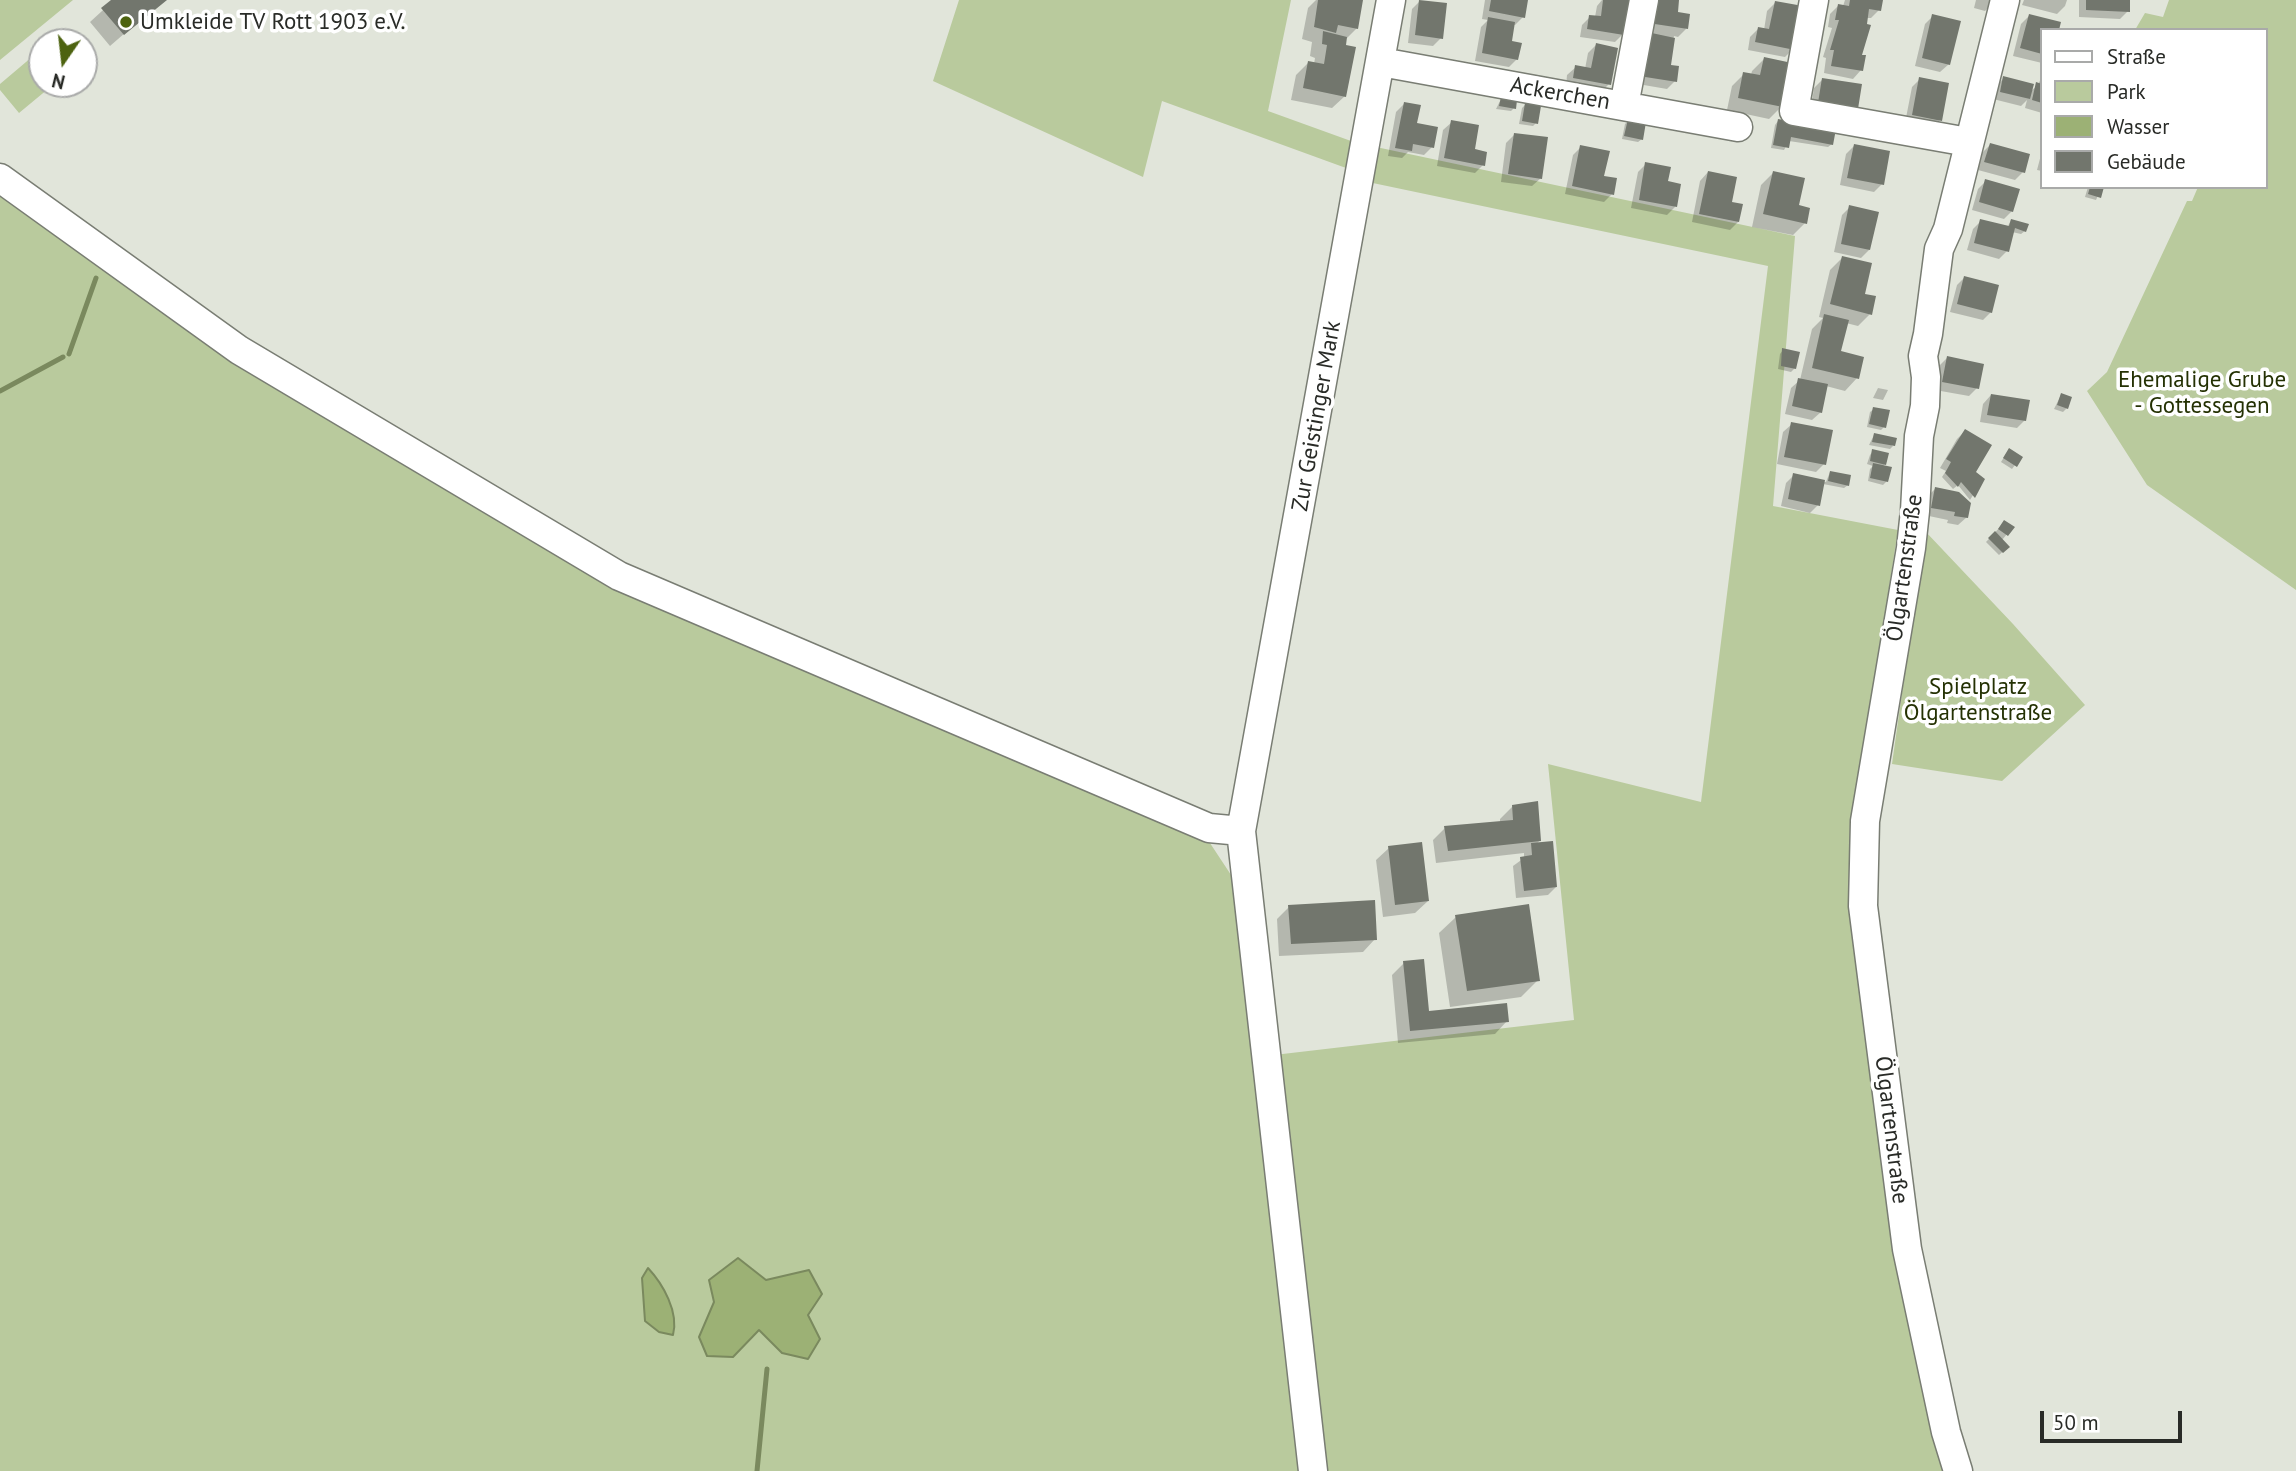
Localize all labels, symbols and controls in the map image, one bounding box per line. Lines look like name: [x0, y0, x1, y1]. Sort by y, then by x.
place label: Umkleide TV Rott 1903 e.V.: [140, 8, 405, 36]
marker: Umkleide TV Rott 1903 e.V.: [118, 14, 134, 30]
north arrow: [28, 28, 98, 98]
legend: [2040, 28, 2268, 189]
text: Straße: [2107, 43, 2166, 70]
text: N: [49, 68, 67, 95]
street label: Ackerchen: [1508, 72, 1612, 116]
text: Park: [2107, 78, 2146, 105]
text: Wasser: [2107, 113, 2169, 140]
text: Gebäude: [2107, 148, 2186, 175]
street label: Zur Geistinger Mark: [1287, 319, 1347, 513]
park label: Ehemalige Grube - Gottessegen: [2118, 366, 2286, 420]
street label: Ölgartenstraße: [1881, 493, 1929, 643]
park label: Spielplatz Ölgartenstraße: [1904, 673, 2052, 727]
street label: Ölgartenstraße: [1868, 1055, 1914, 1205]
scale bar: [2044, 1398, 2186, 1442]
text: 50 m: [2053, 1409, 2099, 1436]

